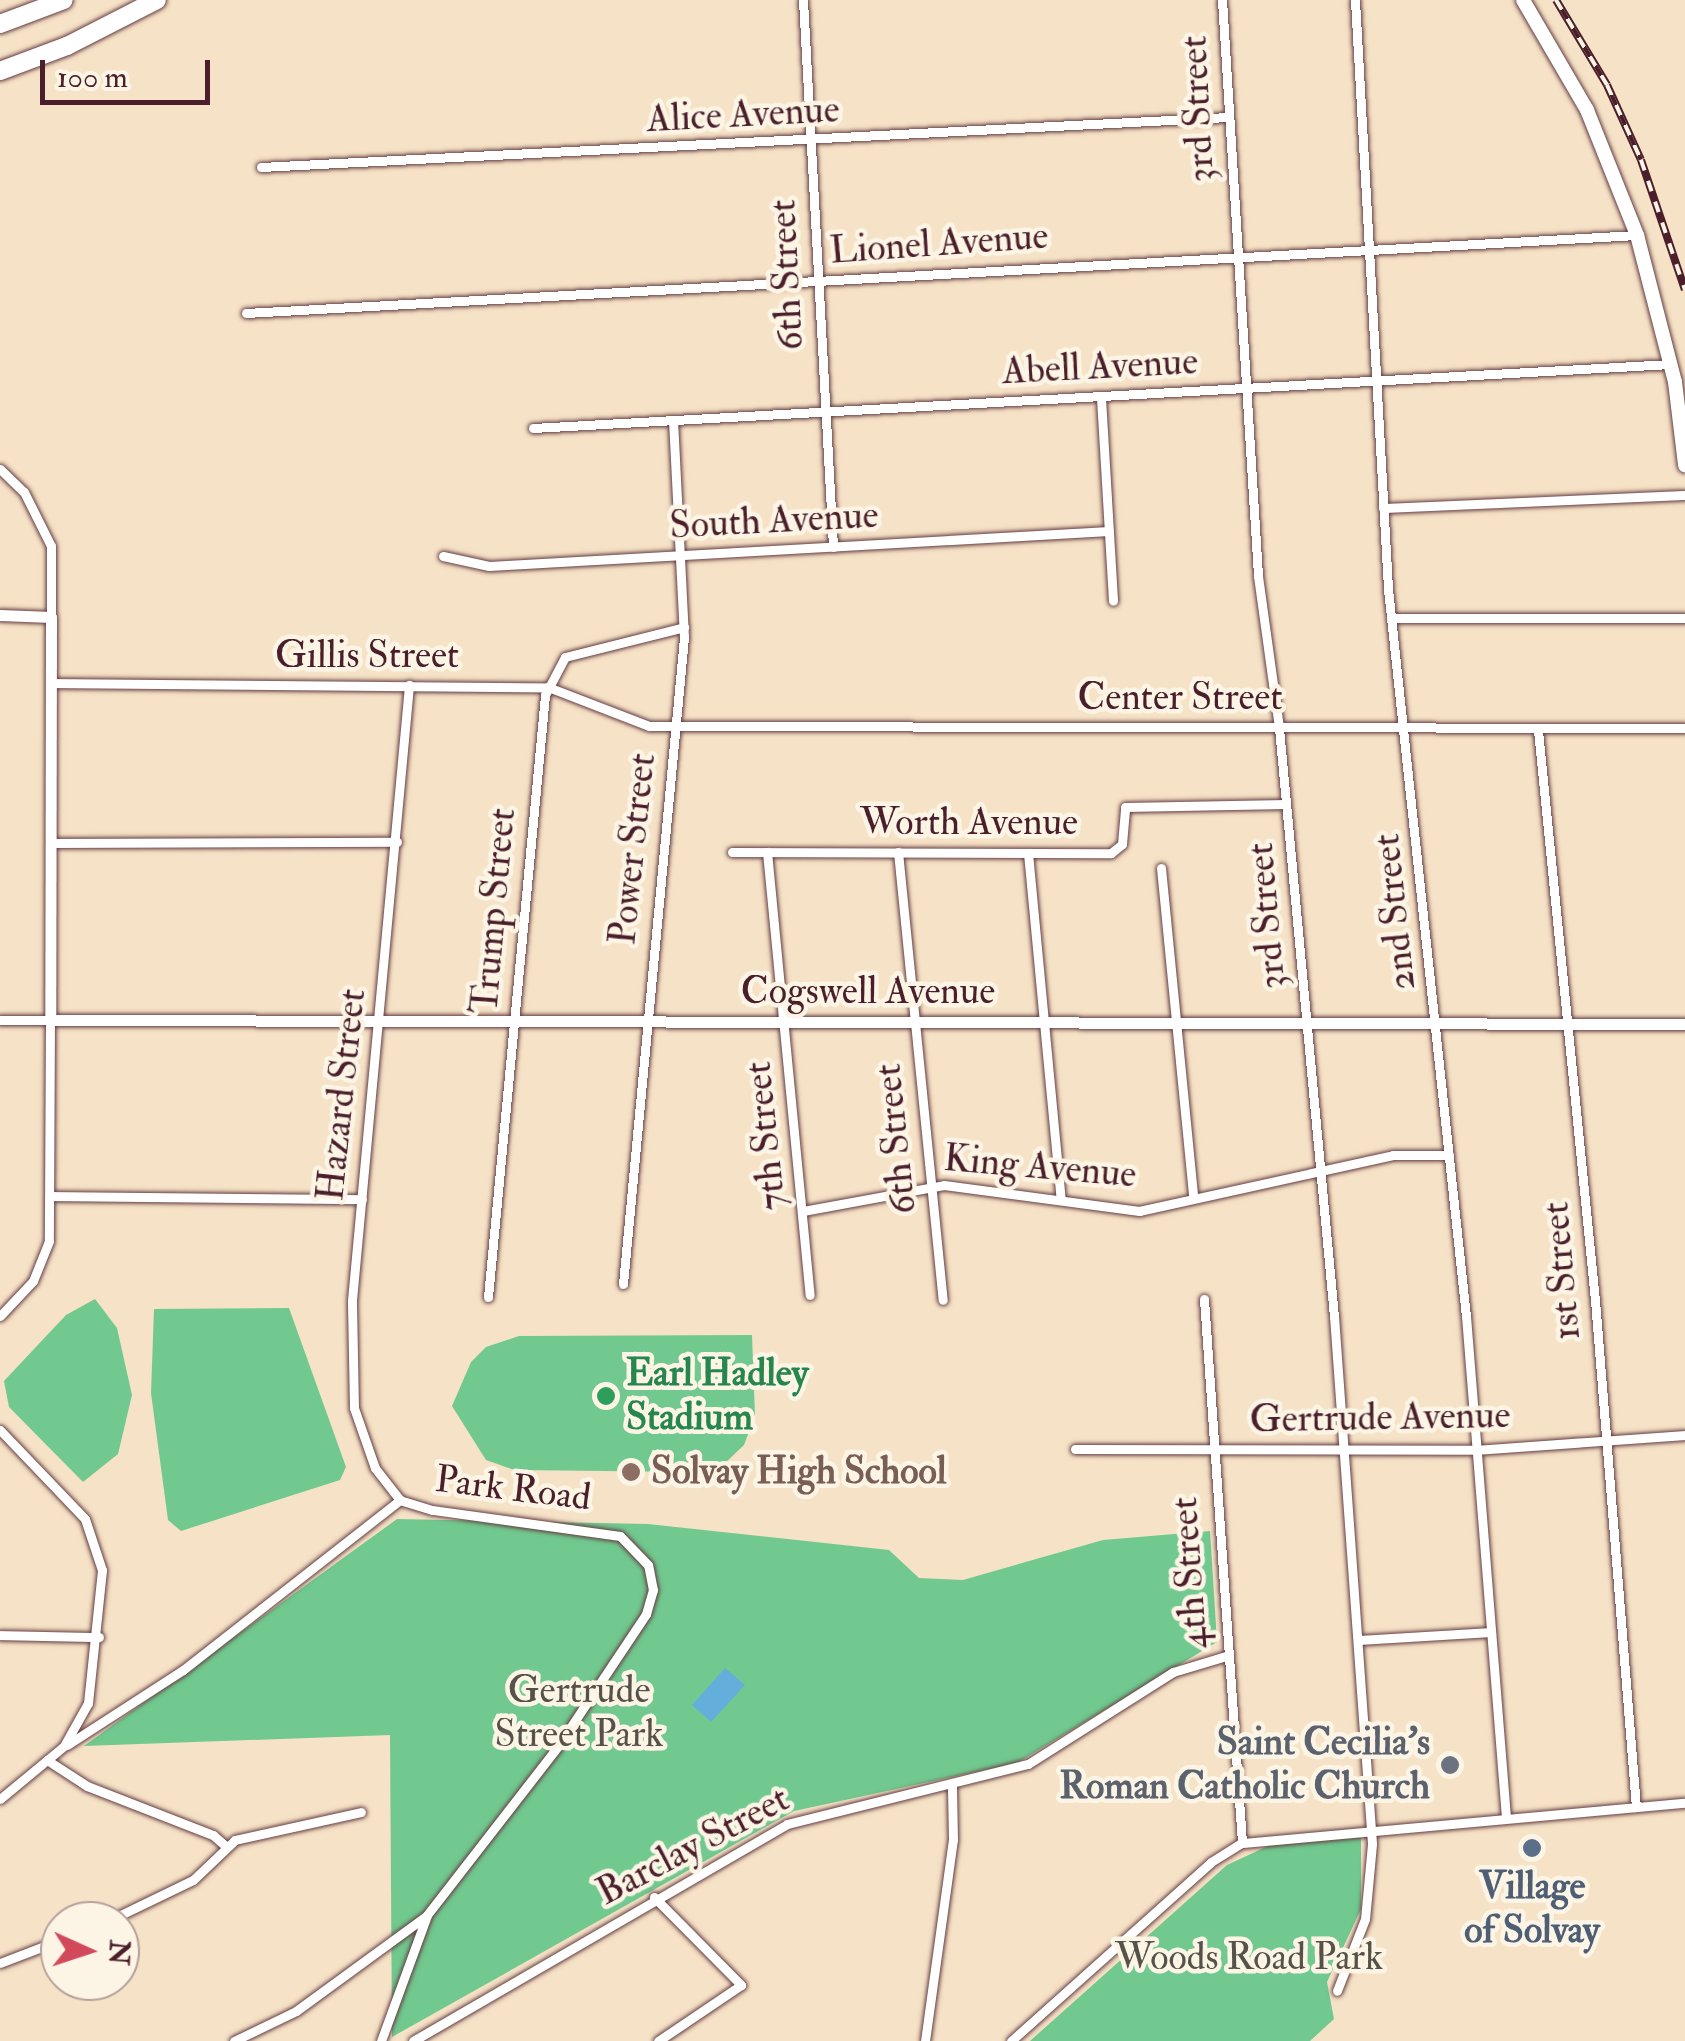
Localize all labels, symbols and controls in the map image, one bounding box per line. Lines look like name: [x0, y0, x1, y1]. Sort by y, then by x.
street label: 3rd Street: [1171, 35, 1225, 183]
scale bar: [45, 40, 215, 102]
text: 100 m: [57, 59, 128, 96]
street label: Alice Avenue: [645, 87, 841, 143]
street label: 6th Street: [760, 198, 814, 352]
street label: Lionel Avenue: [828, 214, 1050, 274]
street label: Abell Avenue: [1001, 339, 1199, 395]
street label: South Avenue: [668, 493, 880, 549]
street label: Gillis Street: [275, 633, 459, 679]
street label: Center Street: [1077, 675, 1283, 721]
street label: Power Street: [600, 751, 666, 947]
street label: Worth Avenue: [860, 800, 1078, 846]
street label: Trump Street: [462, 806, 526, 1016]
street label: 2nd Street: [1364, 832, 1426, 992]
street label: 3rd Street: [1238, 841, 1296, 991]
street label: Cogswell Avenue: [741, 969, 995, 1015]
street label: Hazard Street: [308, 987, 376, 1203]
street label: 7th Street: [736, 1059, 796, 1213]
street label: 6th Street: [865, 1062, 927, 1216]
street label: King Avenue: [942, 1136, 1138, 1198]
street label: 1st Street: [1533, 1200, 1591, 1342]
place label: Earl Hadley Stadium: [626, 1351, 808, 1440]
marker: Earl Hadley Stadium: [595, 1385, 617, 1407]
street label: Gertrude Avenue: [1249, 1393, 1511, 1443]
place label: Solvay High School: [651, 1449, 946, 1495]
street label: Park Road: [433, 1457, 593, 1521]
marker: Solvay High School: [620, 1461, 642, 1483]
street label: 4th Street: [1162, 1495, 1218, 1651]
park label: Gertrude Street Park: [495, 1668, 663, 1758]
place label: Saint Cecilia's Roman Catholic Church: [1059, 1720, 1430, 1810]
marker: Saint Cecilia's Roman Catholic Church: [1439, 1754, 1461, 1776]
street label: Barclay Street: [589, 1776, 797, 1916]
marker: Village of Solvay: [1521, 1837, 1543, 1859]
place label: Village of Solvay: [1464, 1864, 1600, 1954]
north arrow: [40, 1901, 140, 2001]
park label: Woods Road Park: [1115, 1935, 1383, 1981]
text: N: [100, 1939, 137, 1966]

